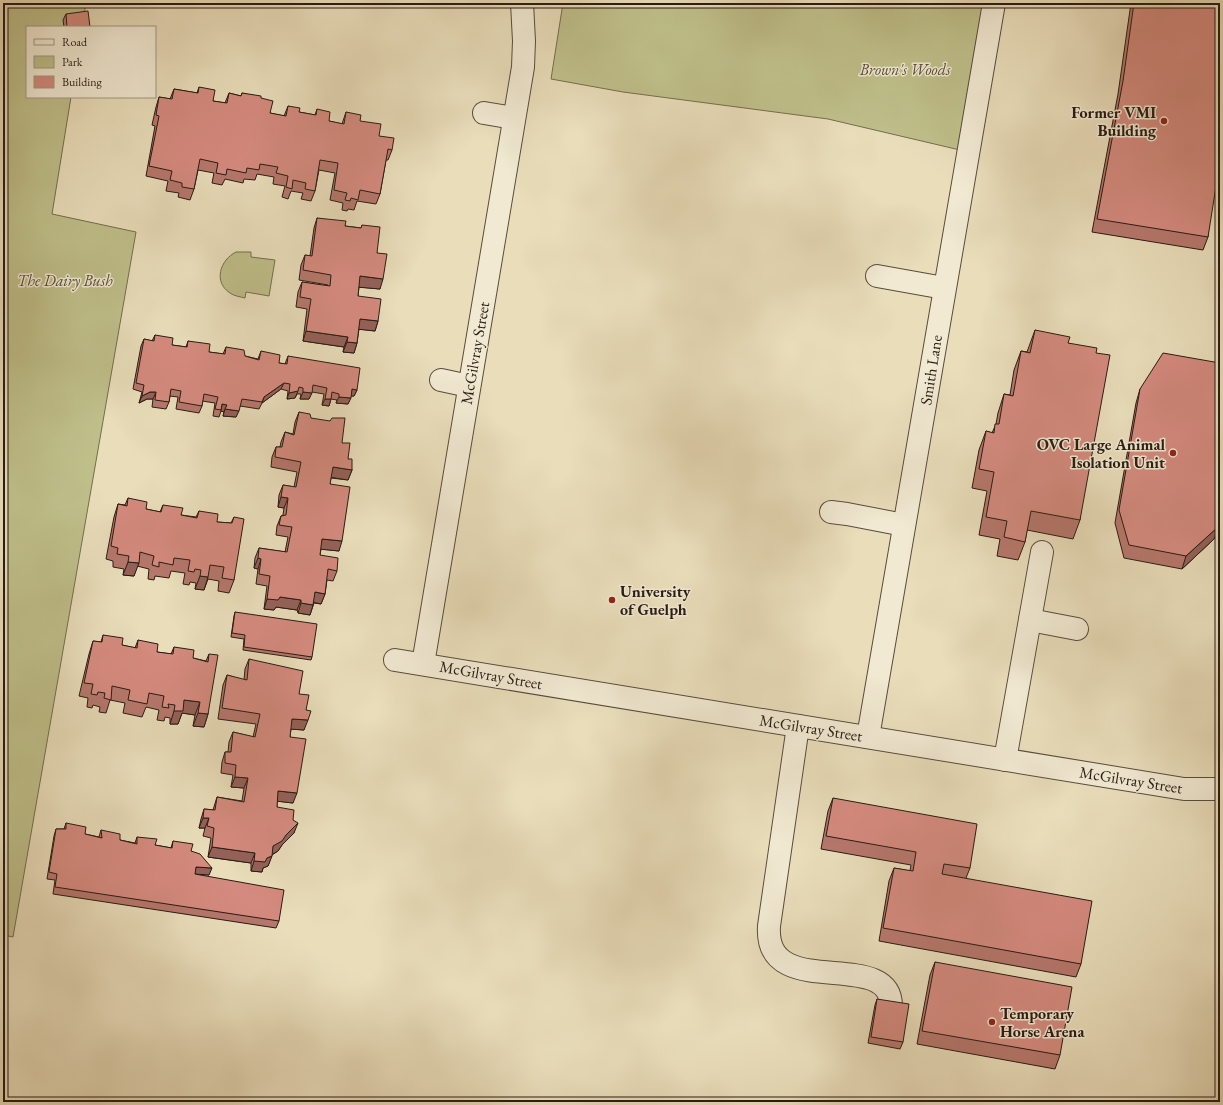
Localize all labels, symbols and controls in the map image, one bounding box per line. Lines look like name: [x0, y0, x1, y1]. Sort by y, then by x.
legend: [26, 26, 156, 98]
text: Road: [62, 34, 88, 50]
text: Park: [62, 54, 83, 70]
park label: Brown's Woods: [859, 59, 951, 80]
text: Building: [62, 74, 103, 90]
place label: Former VMI Building: [1071, 102, 1157, 141]
marker: Former VMI Building: [1159, 116, 1169, 126]
park label: The Dairy Bush: [17, 270, 113, 291]
street label: McGilvray Street: [456, 300, 494, 406]
street label: Smith Lane: [915, 333, 947, 407]
place label: OVC Large Animal Isolation Unit: [1037, 434, 1165, 473]
marker: OVC Large Animal Isolation Unit: [1168, 448, 1178, 458]
place label: University of Guelph: [620, 581, 691, 620]
marker: University of Guelph: [607, 595, 617, 605]
street label: McGilvray Street: [438, 656, 544, 694]
street label: McGilvray Street: [758, 709, 864, 747]
street label: McGilvray Street: [1078, 761, 1184, 799]
place label: Temporary Horse Arena: [1000, 1003, 1085, 1042]
marker: Temporary Horse Arena: [987, 1017, 997, 1027]

